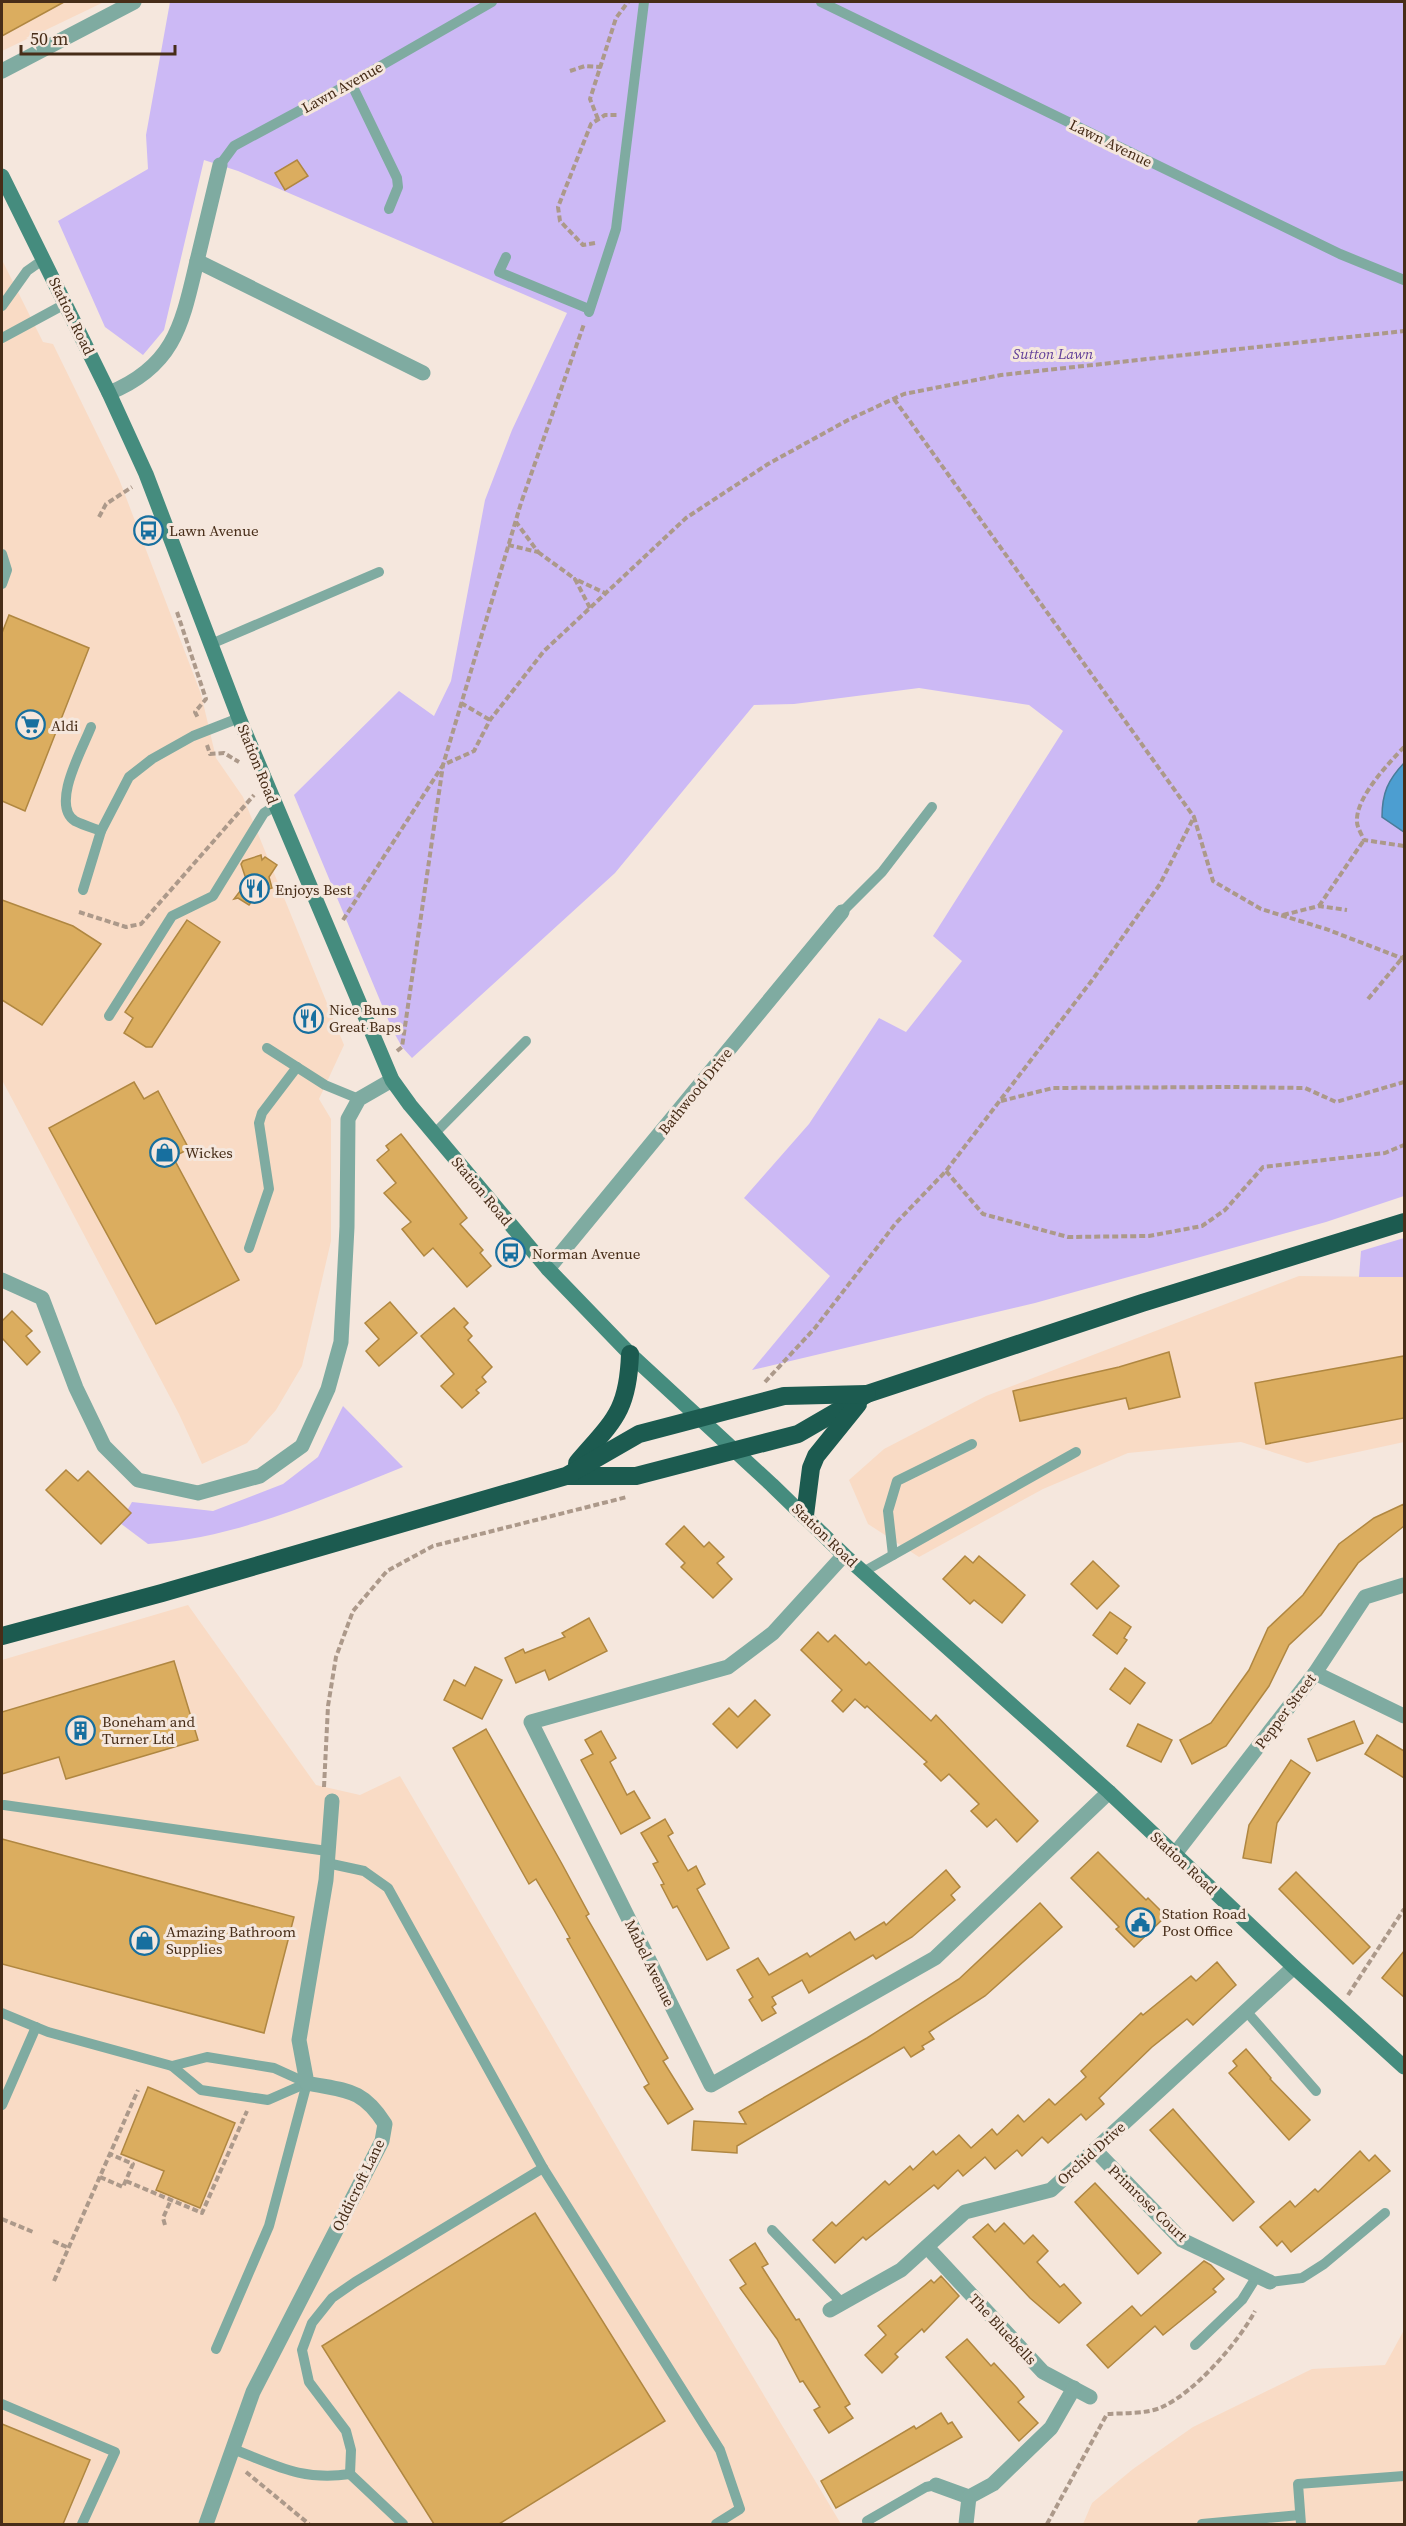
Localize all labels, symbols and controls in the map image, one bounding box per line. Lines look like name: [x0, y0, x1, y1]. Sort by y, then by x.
scale bar: [21, 18, 176, 56]
text: 50 m: [30, 26, 68, 51]
street label: Lawn Avenue: [298, 56, 387, 118]
street label: Lawn Avenue: [1066, 114, 1156, 172]
street label: Station Road: [44, 274, 100, 359]
park label: Sutton Lawn: [1013, 343, 1094, 364]
bus stop icon: Lawn Avenue: [132, 514, 164, 546]
place label: Lawn Avenue: [169, 520, 259, 541]
supermarket icon: Aldi: [14, 709, 46, 741]
place label: Aldi: [51, 715, 78, 736]
street label: Station Road: [232, 721, 284, 807]
restaurant icon: Enjoys Best: [238, 873, 270, 905]
place label: Enjoys Best: [275, 879, 352, 900]
place label: Nice Buns Great Baps: [329, 999, 401, 1037]
restaurant icon: Nice Buns Great Baps: [292, 1002, 324, 1034]
street label: Bathwood Drive: [653, 1043, 737, 1139]
shop icon: Wickes: [148, 1136, 180, 1168]
place label: Wickes: [185, 1142, 233, 1163]
street label: Station Road: [447, 1152, 517, 1230]
bus stop icon: Norman Avenue: [495, 1237, 527, 1269]
place label: Norman Avenue: [532, 1243, 641, 1264]
street label: Station Road: [787, 1498, 863, 1572]
street label: Pepper Street: [1250, 1669, 1320, 1753]
place label: Boneham and Turner Ltd: [102, 1711, 195, 1749]
building icon: Boneham and Turner Ltd: [65, 1714, 97, 1746]
street label: Station Road: [1146, 1827, 1222, 1900]
place label: Station Road Post Office: [1162, 1903, 1247, 1941]
public building icon: Station Road Post Office: [1125, 1906, 1157, 1938]
street label: Mabel Avenue: [620, 1916, 680, 2010]
place label: Amazing Bathroom Supplies: [166, 1921, 296, 1959]
shop icon: Amazing Bathroom Supplies: [129, 1924, 161, 1956]
street label: Orchid Drive: [1052, 2116, 1130, 2189]
street label: Oddicroft Lane: [327, 2135, 390, 2235]
street label: Primrose Court: [1104, 2160, 1192, 2246]
street label: The Bluebells: [964, 2289, 1042, 2369]

